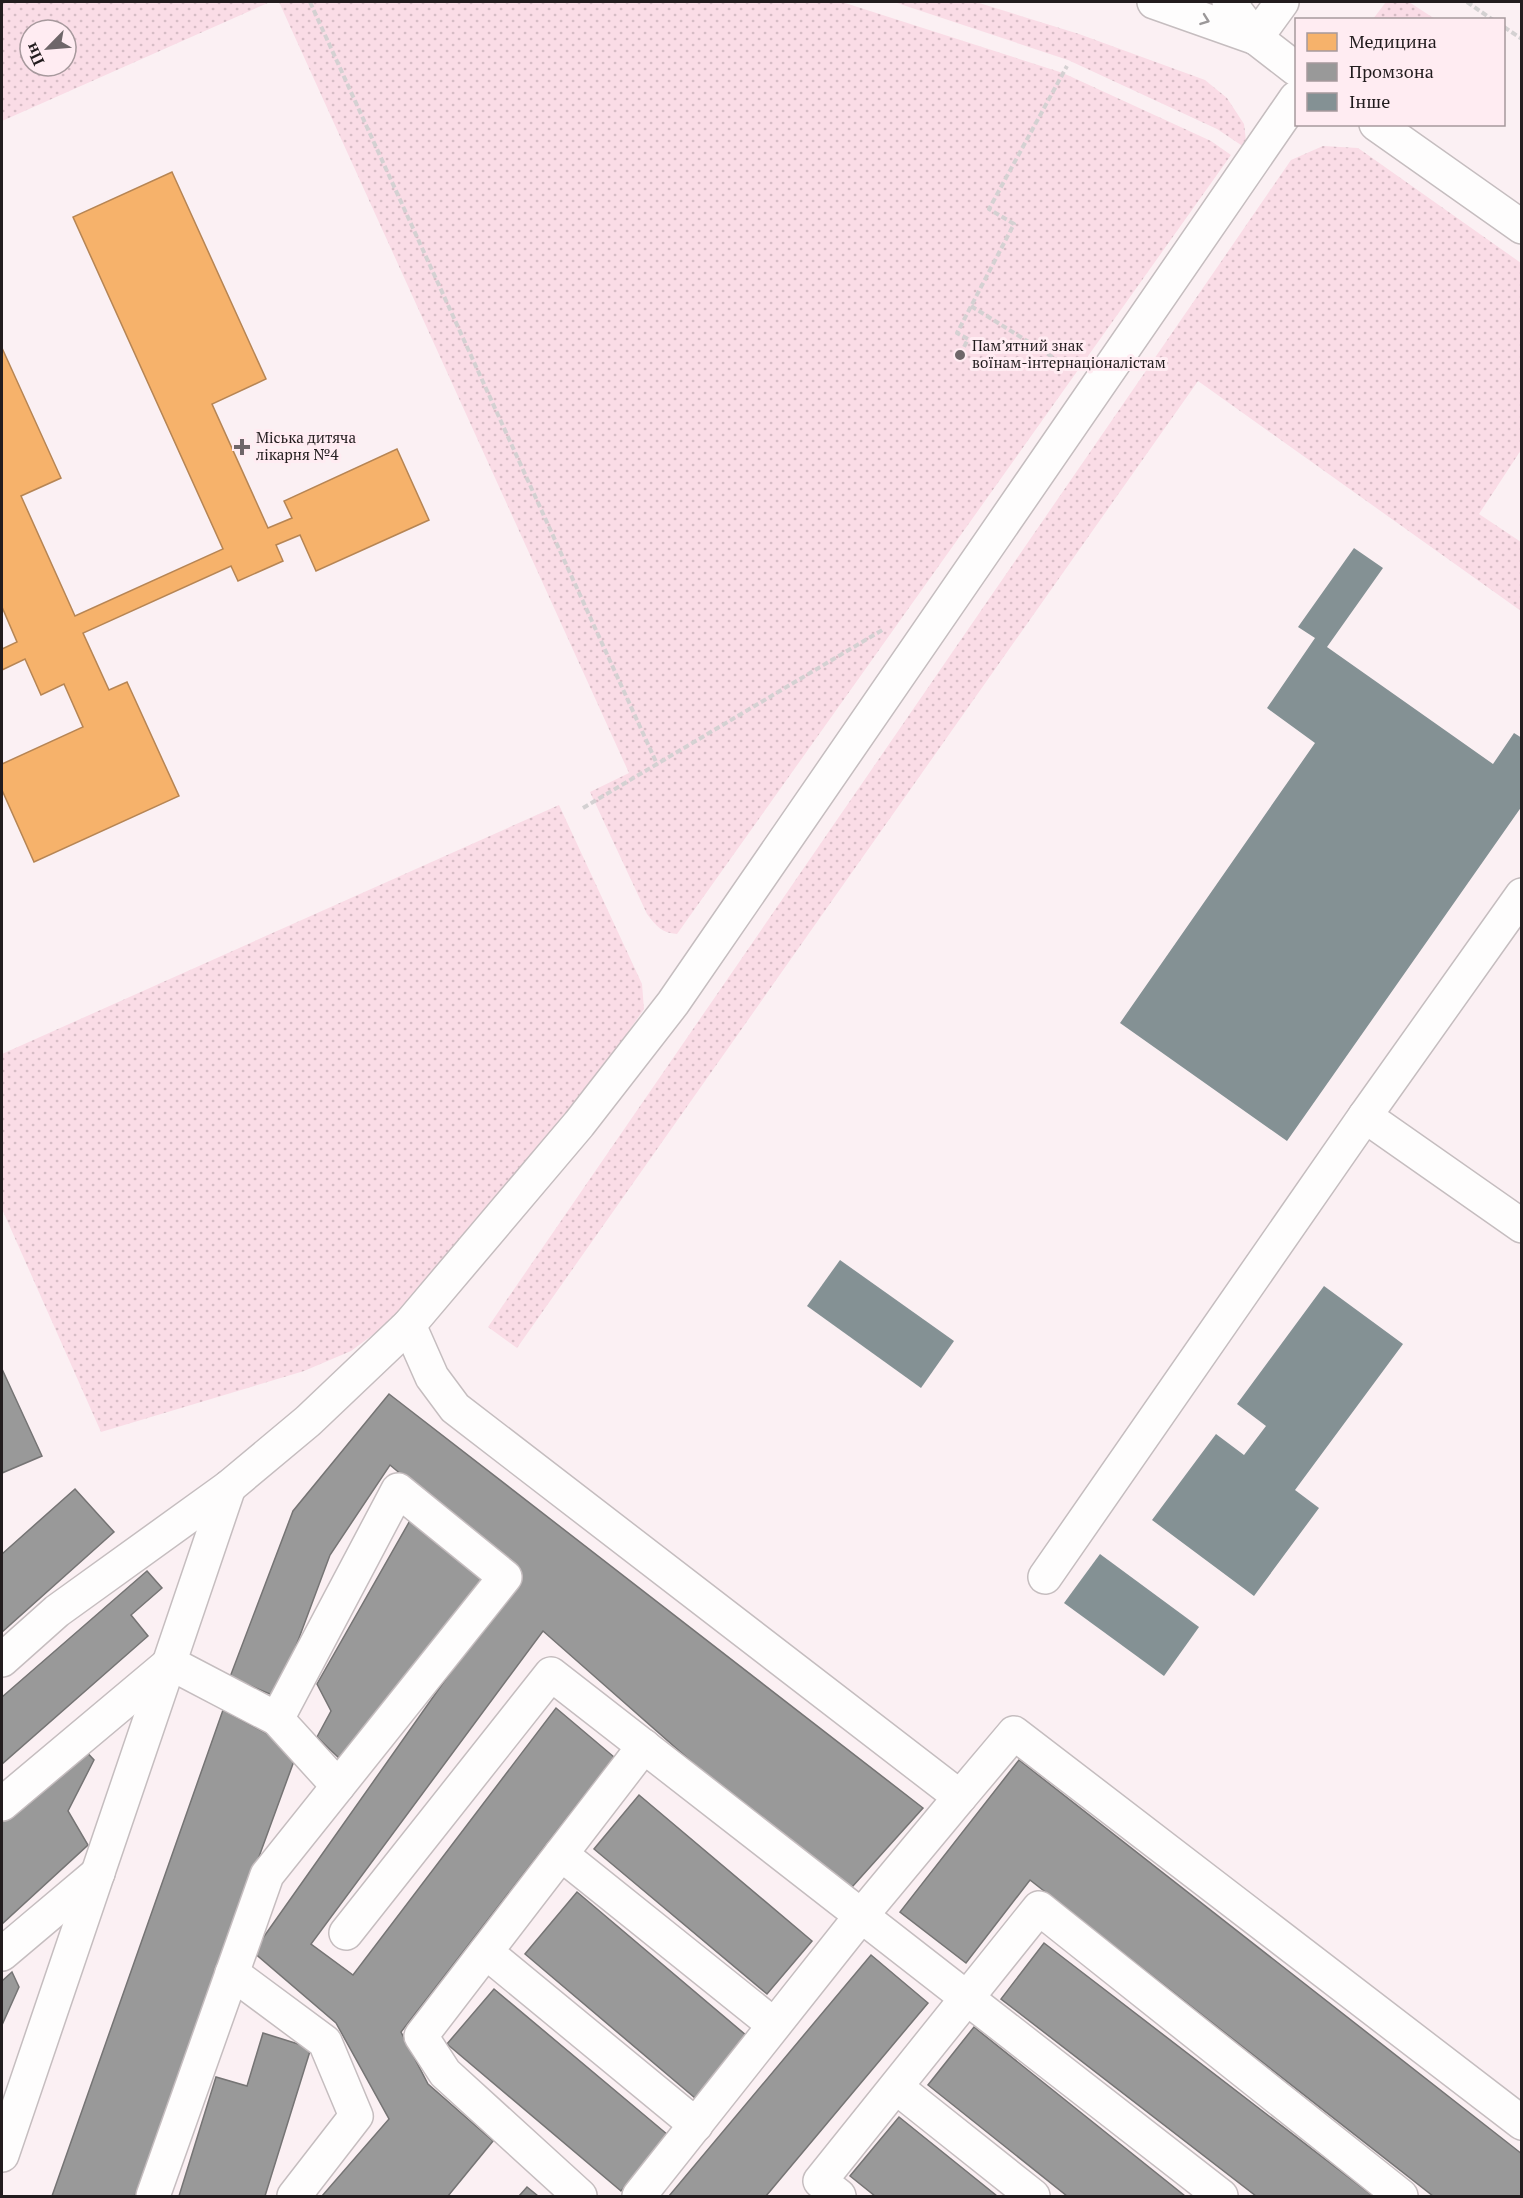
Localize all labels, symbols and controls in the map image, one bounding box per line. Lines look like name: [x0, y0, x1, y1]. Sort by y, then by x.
one-way arrow: [1199, 12, 1210, 25]
north arrow: [18, 18, 78, 78]
legend: [1295, 18, 1505, 126]
text: Медицина: [1349, 29, 1437, 53]
text: Пн: [19, 39, 49, 69]
text: Промзона: [1349, 59, 1434, 83]
text: Інше: [1349, 89, 1390, 113]
place label: Пам’ятний знак воїнам-інтернаціоналістам: [972, 335, 1166, 372]
marker: Пам’ятний знак воїнам-інтернаціоналістам: [953, 348, 967, 362]
place label: Міська дитяча лікарня №4: [256, 427, 356, 464]
marker: Міська дитяча лікарня №4: [233, 438, 251, 456]

